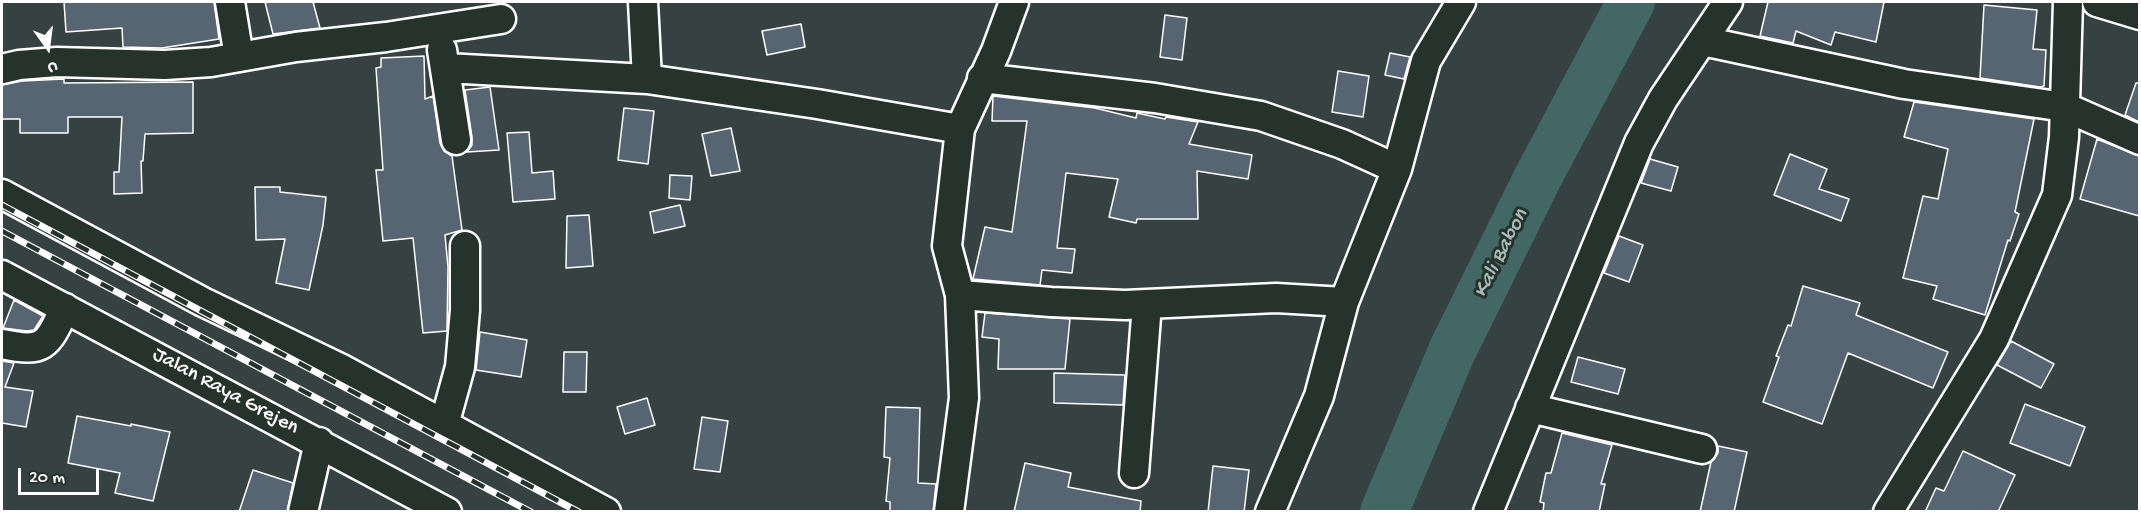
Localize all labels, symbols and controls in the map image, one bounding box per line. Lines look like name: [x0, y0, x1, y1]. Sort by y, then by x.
north arrow: [18, 18, 78, 78]
text: U: [46, 56, 59, 76]
water label: Kali Babon: [1468, 205, 1536, 303]
street label: Jalan Raya Grejen: [148, 343, 302, 441]
scale bar: [21, 456, 102, 494]
text: 20 m: [29, 468, 65, 489]

